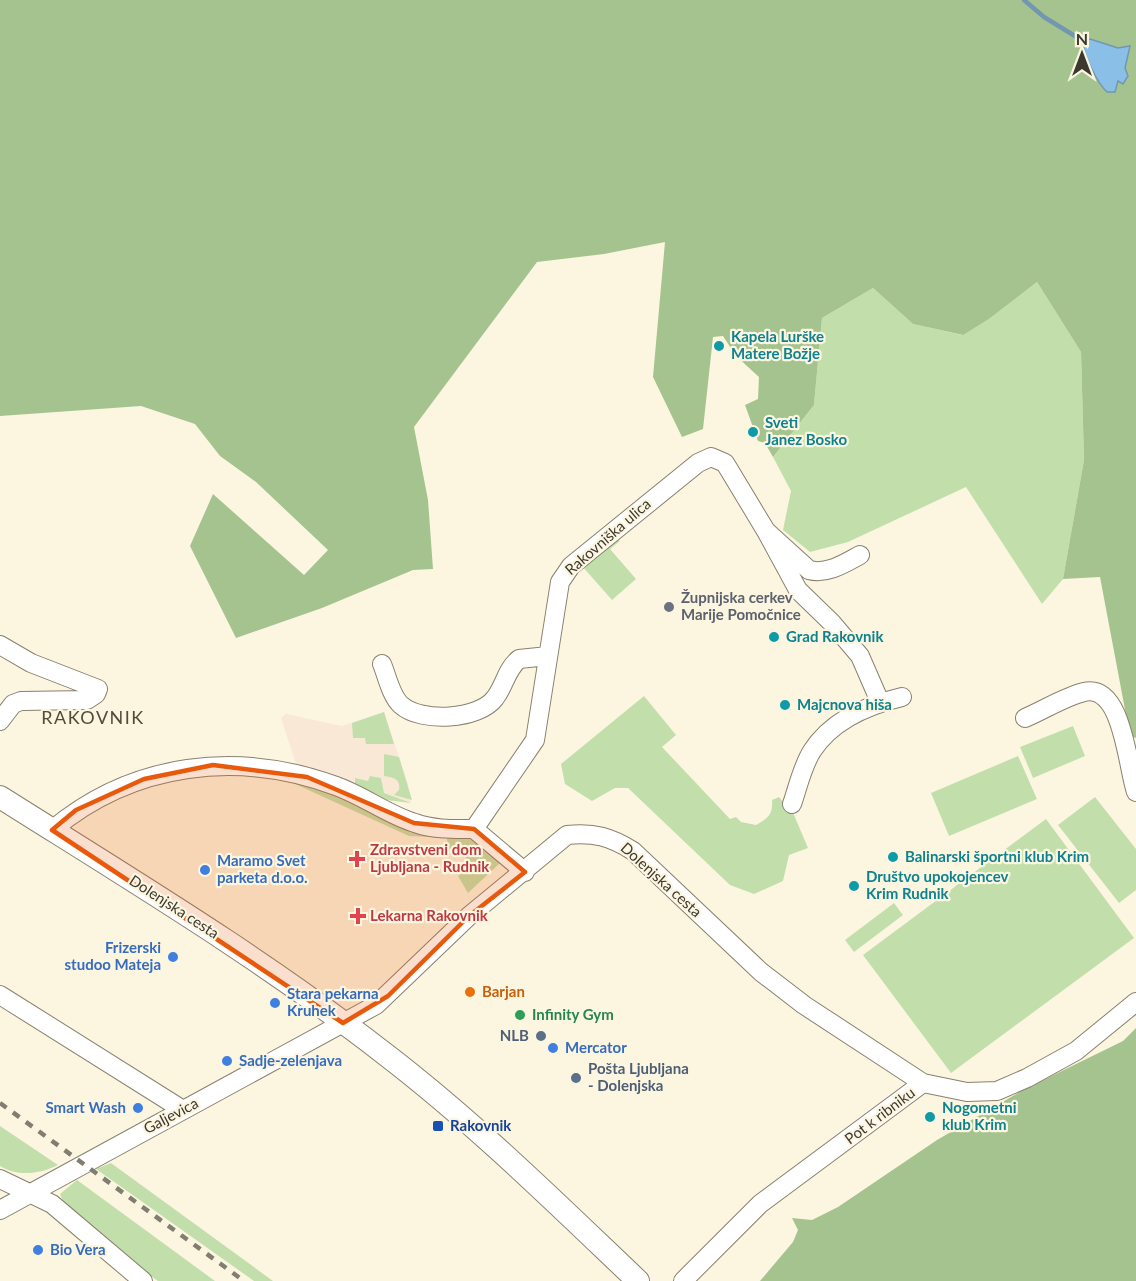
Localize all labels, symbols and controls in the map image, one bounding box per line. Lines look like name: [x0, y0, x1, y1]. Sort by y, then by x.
north arrow: [1052, 24, 1112, 84]
text: N: [1076, 29, 1088, 48]
place label: Kapela Lurške Matere Božje: [731, 327, 824, 362]
marker: Kapela Lurške Matere Božje: [712, 339, 726, 353]
place label: Sveti Janez Bosko: [765, 413, 847, 448]
marker: Sveti Janez Bosko: [746, 425, 760, 439]
street label: Rakovniška ulica: [561, 494, 654, 578]
place label: Župnijska cerkev Marije Pomočnice: [681, 588, 801, 623]
marker: Župnijska cerkev Marije Pomočnice: [662, 600, 676, 614]
place label: Grad Rakovnik: [786, 627, 884, 645]
marker: Grad Rakovnik: [767, 630, 781, 644]
place label: Majcnova hiša: [797, 695, 892, 713]
marker: Majcnova hiša: [778, 698, 792, 712]
district label: RAKOVNIK: [41, 706, 145, 728]
street label: Dolenjska cesta: [617, 838, 706, 920]
place label: Zdravstveni dom Ljubljana - Rudnik: [370, 840, 490, 875]
place label: Balinarski športni klub Krim: [905, 847, 1089, 865]
marker: Zdravstveni dom Ljubljana - Rudnik: [348, 850, 366, 868]
marker: Balinarski športni klub Krim: [886, 850, 900, 864]
place label: Maramo Svet parketa d.o.o.: [217, 851, 308, 886]
marker: Maramo Svet parketa d.o.o.: [198, 863, 212, 877]
place label: Društvo upokojencev Krim Rudnik: [866, 867, 1008, 902]
street label: Dolenjska cesta: [126, 871, 223, 942]
marker: Društvo upokojencev Krim Rudnik: [847, 879, 861, 893]
place label: Lekarna Rakovnik: [370, 906, 489, 924]
marker: Lekarna Rakovnik: [351, 909, 365, 923]
place label: Frizerski studoo Mateja: [65, 938, 161, 973]
marker: Frizerski studoo Mateja: [166, 950, 180, 964]
place label: Barjan: [482, 982, 525, 1000]
place label: Stara pekarna Kruhek: [287, 984, 379, 1019]
marker: Barjan: [463, 985, 477, 999]
marker: Stara pekarna Kruhek: [268, 996, 282, 1010]
place label: Infinity Gym: [532, 1005, 614, 1023]
marker: Infinity Gym: [513, 1008, 527, 1022]
place label: NLB: [500, 1026, 529, 1044]
marker: NLB: [534, 1029, 548, 1043]
place label: Mercator: [565, 1038, 627, 1056]
marker: Mercator: [546, 1041, 560, 1055]
place label: Sadje-zelenjava: [239, 1051, 342, 1069]
marker: Sadje-zelenjava: [220, 1054, 234, 1068]
place label: Pošta Ljubljana - Dolenjska: [588, 1059, 689, 1094]
marker: Pošta Ljubljana - Dolenjska: [569, 1071, 583, 1085]
street label: Pot k ribniku: [841, 1083, 918, 1147]
street label: Galjevica: [140, 1093, 201, 1137]
place label: Smart Wash: [46, 1098, 126, 1116]
place label: Nogometni klub Krim: [942, 1098, 1017, 1133]
marker: Smart Wash: [131, 1101, 145, 1115]
marker: Nogometni klub Krim: [923, 1110, 937, 1124]
place label: Rakovnik: [450, 1116, 512, 1134]
marker: Rakovnik: [431, 1119, 445, 1133]
place label: Bio Vera: [50, 1240, 106, 1258]
marker: Bio Vera: [31, 1243, 45, 1257]

